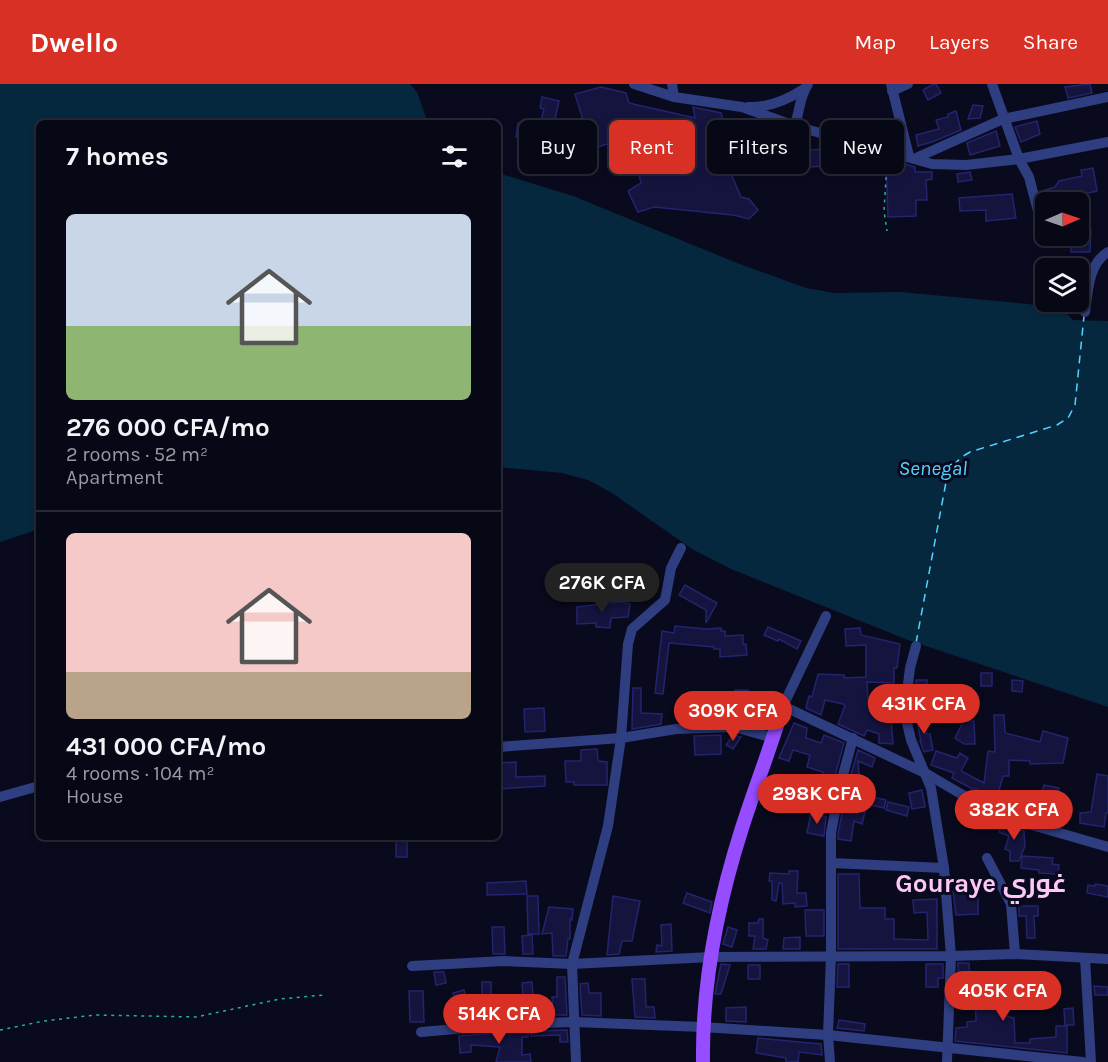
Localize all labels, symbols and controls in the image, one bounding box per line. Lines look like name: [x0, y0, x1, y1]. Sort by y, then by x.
text: Dwello: [30, 26, 118, 59]
text: Map: [854, 30, 896, 54]
text: Layers: [929, 30, 990, 54]
text: Share: [1023, 30, 1078, 54]
chip: Buy: [519, 120, 597, 174]
chip: Rent: [609, 120, 695, 174]
chip: Filters: [707, 120, 809, 174]
chip: New: [821, 120, 904, 174]
icon: filters: [438, 140, 471, 173]
text: 7 homes: [66, 141, 169, 172]
north arrow: [1035, 192, 1089, 246]
map controls: [1035, 192, 1089, 312]
icon: home: [215, 253, 323, 361]
button: layers: [1035, 258, 1089, 312]
text: 276 000 CFA/mo: [66, 412, 270, 443]
text: 2 rooms · 52 m²: [66, 443, 208, 466]
water label: Senegal: [899, 456, 967, 480]
text: Apartment: [66, 466, 164, 489]
pin: 276K CFA: [540, 563, 664, 614]
text: 276K CFA: [558, 571, 646, 594]
icon: home: [215, 572, 323, 680]
pin: 431K CFA: [862, 684, 986, 735]
pin: 309K CFA: [671, 691, 795, 742]
text: 431K CFA: [882, 692, 966, 715]
text: 309K CFA: [688, 699, 778, 722]
text: 431 000 CFA/mo: [66, 731, 266, 762]
text: 4 rooms · 104 m²: [66, 762, 214, 785]
pin: 298K CFA: [755, 774, 879, 825]
text: 298K CFA: [772, 782, 862, 805]
text: House: [66, 785, 123, 808]
pin: 382K CFA: [952, 790, 1076, 841]
text: 382K CFA: [969, 798, 1059, 821]
district label: Gouraye غوري: [895, 868, 1067, 904]
pin: 405K CFA: [941, 971, 1065, 1022]
text: 405K CFA: [958, 979, 1048, 1002]
pin: 514K CFA: [437, 994, 561, 1045]
text: 514K CFA: [457, 1002, 541, 1025]

